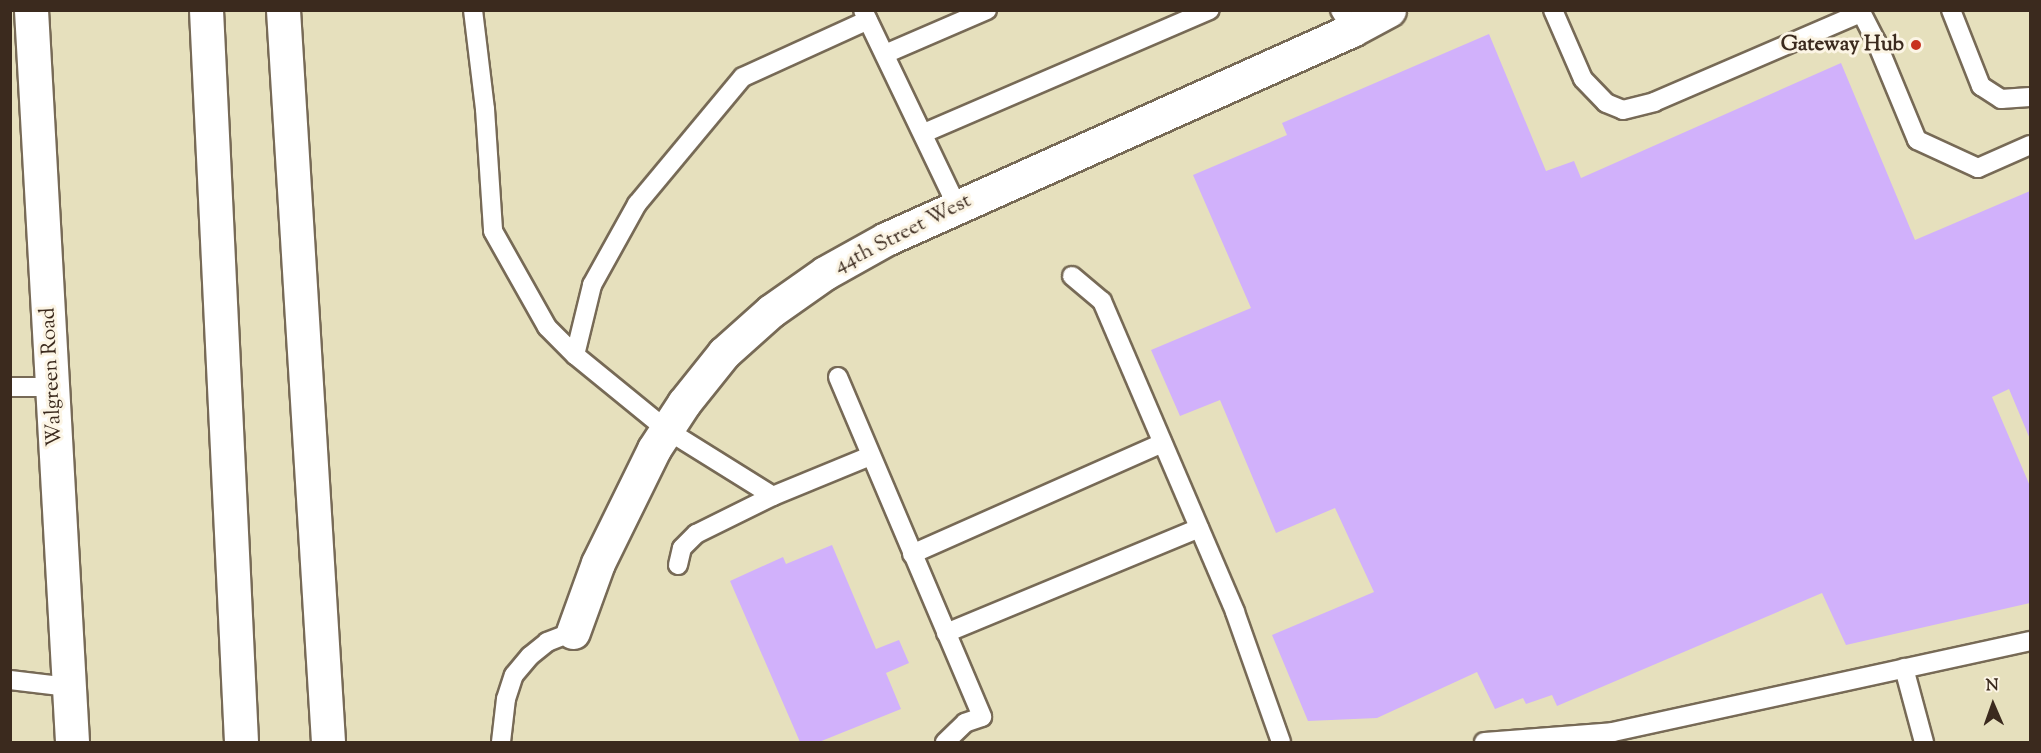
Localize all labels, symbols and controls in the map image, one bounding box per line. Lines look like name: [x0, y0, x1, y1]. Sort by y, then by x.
place label: Gateway Hub: [1781, 32, 1904, 58]
marker: Gateway Hub: [1909, 38, 1923, 52]
street label: 44th Street West: [830, 189, 976, 279]
street label: Walgreen Road: [36, 307, 68, 447]
north arrow: [1963, 675, 2023, 735]
text: N: [1986, 675, 1999, 698]

